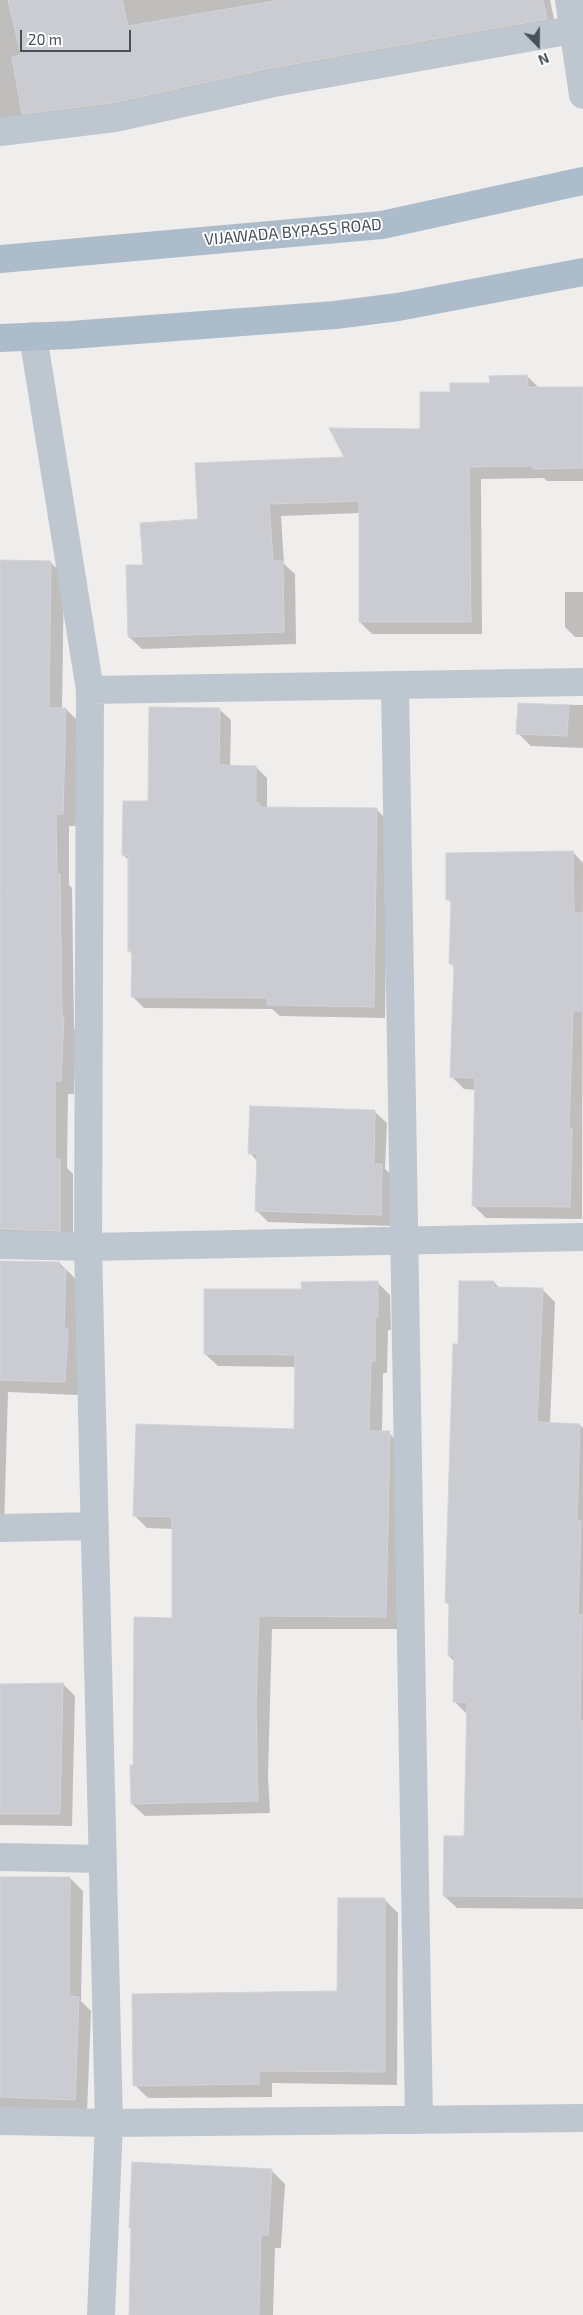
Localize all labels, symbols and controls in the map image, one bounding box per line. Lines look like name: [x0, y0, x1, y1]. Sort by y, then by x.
scale bar: [22, 20, 134, 52]
north arrow: [513, 20, 563, 70]
text: 20 m: [28, 30, 62, 48]
text: N: [536, 50, 552, 69]
street label: VIJAWADA BYPASS ROAD: [203, 215, 383, 249]

